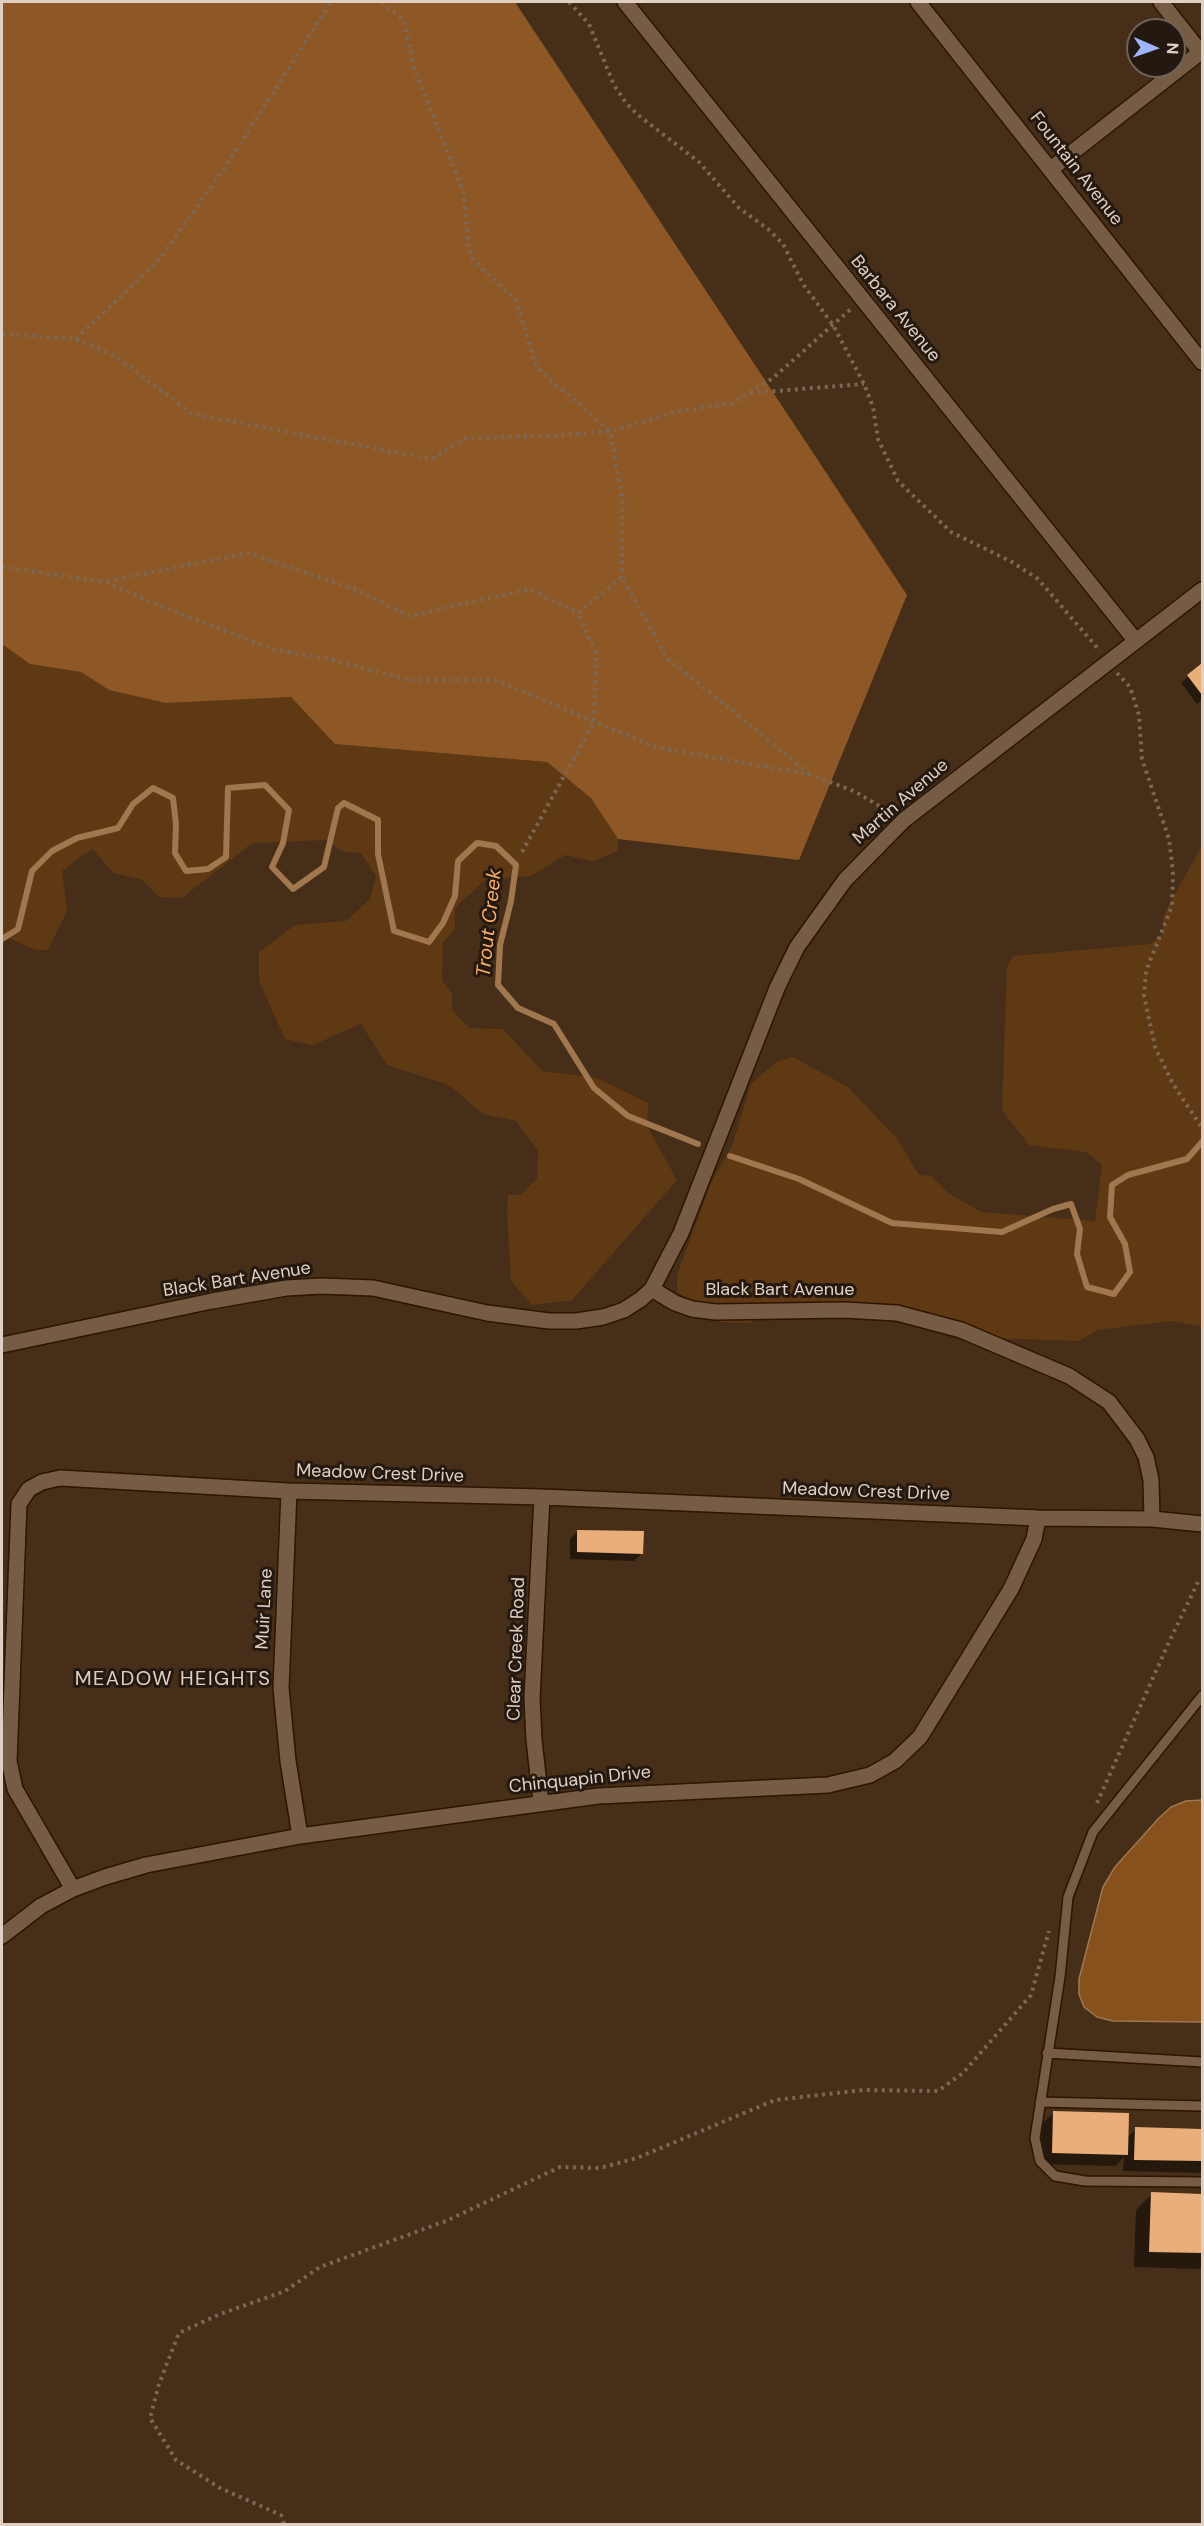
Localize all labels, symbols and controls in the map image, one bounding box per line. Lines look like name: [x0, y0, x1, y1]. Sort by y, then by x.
north arrow: [1126, 18, 1186, 78]
text: N: [1162, 42, 1183, 55]
street label: Fountain Avenue: [1025, 108, 1127, 230]
street label: Barbara Avenue: [845, 251, 945, 367]
street label: Martin Avenue: [849, 755, 953, 849]
water label: Trout Creek: [472, 868, 508, 978]
street label: Black Bart Avenue: [162, 1258, 312, 1302]
street label: Black Bart Avenue: [705, 1279, 855, 1301]
street label: Meadow Crest Drive: [296, 1460, 464, 1488]
street label: Meadow Crest Drive: [782, 1478, 950, 1506]
street label: Muir Lane: [252, 1568, 278, 1650]
street label: Clear Creek Road: [504, 1577, 530, 1721]
district label: MEADOW HEIGHTS: [75, 1668, 271, 1692]
street label: Chinquapin Drive: [508, 1762, 652, 1798]

